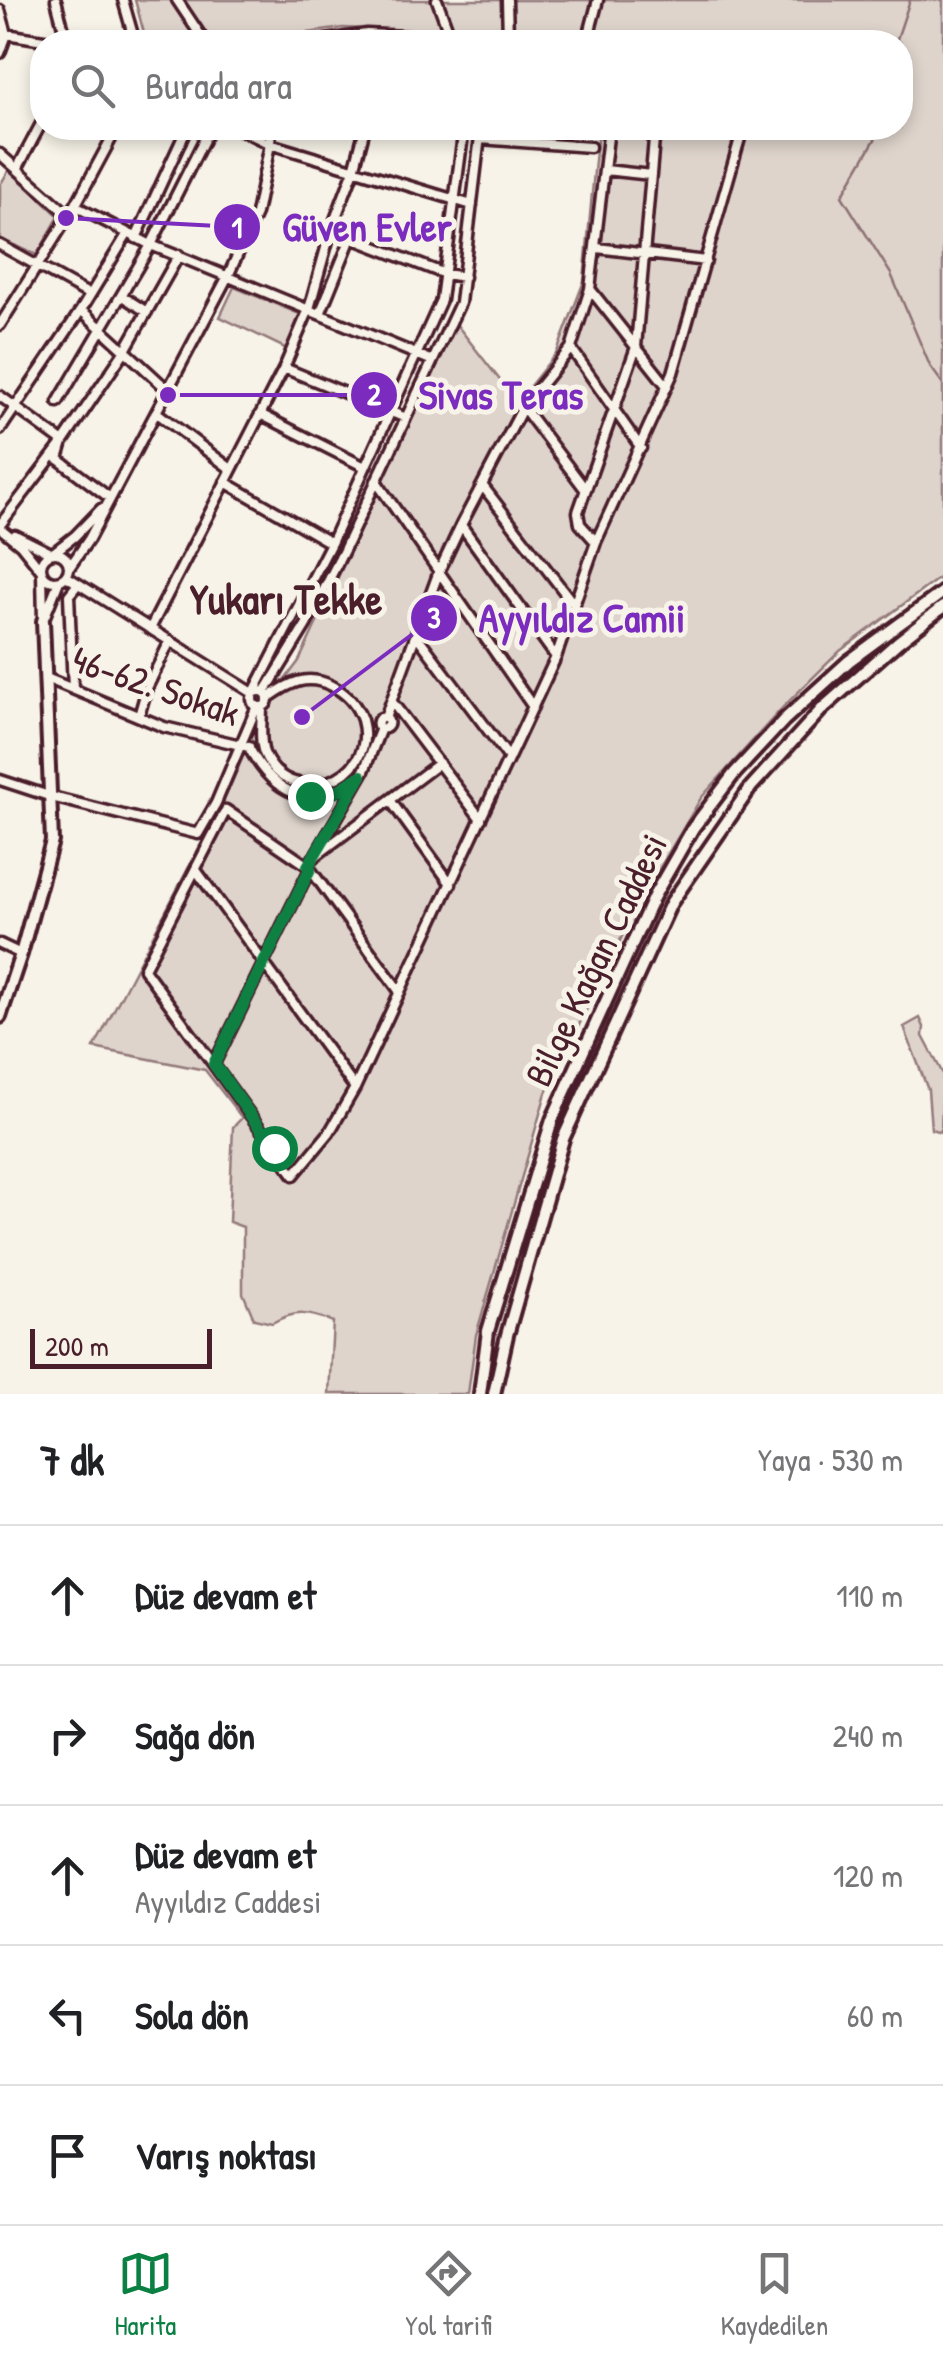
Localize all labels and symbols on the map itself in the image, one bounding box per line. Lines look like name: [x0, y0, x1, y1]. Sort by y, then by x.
callout: Güven Evler: [212, 192, 472, 262]
text: Güven Evler: [282, 199, 453, 253]
text: 1: [232, 207, 243, 247]
callout: Sivas Teras: [349, 360, 603, 430]
text: Sivas Teras: [419, 367, 583, 421]
text: 2: [367, 374, 382, 414]
district label: Yukarı Tekke: [190, 570, 383, 627]
callout: Ayyıldız Camii: [409, 583, 706, 653]
text: Ayyıldız Camii: [479, 590, 685, 646]
text: 3: [427, 597, 441, 637]
street label: 46-62. Sokak: [66, 632, 247, 738]
route end: [288, 774, 334, 820]
street label: Bilge Kağan Caddesi: [512, 825, 679, 1094]
route start: [252, 1126, 298, 1172]
scale bar: [30, 1324, 212, 1368]

